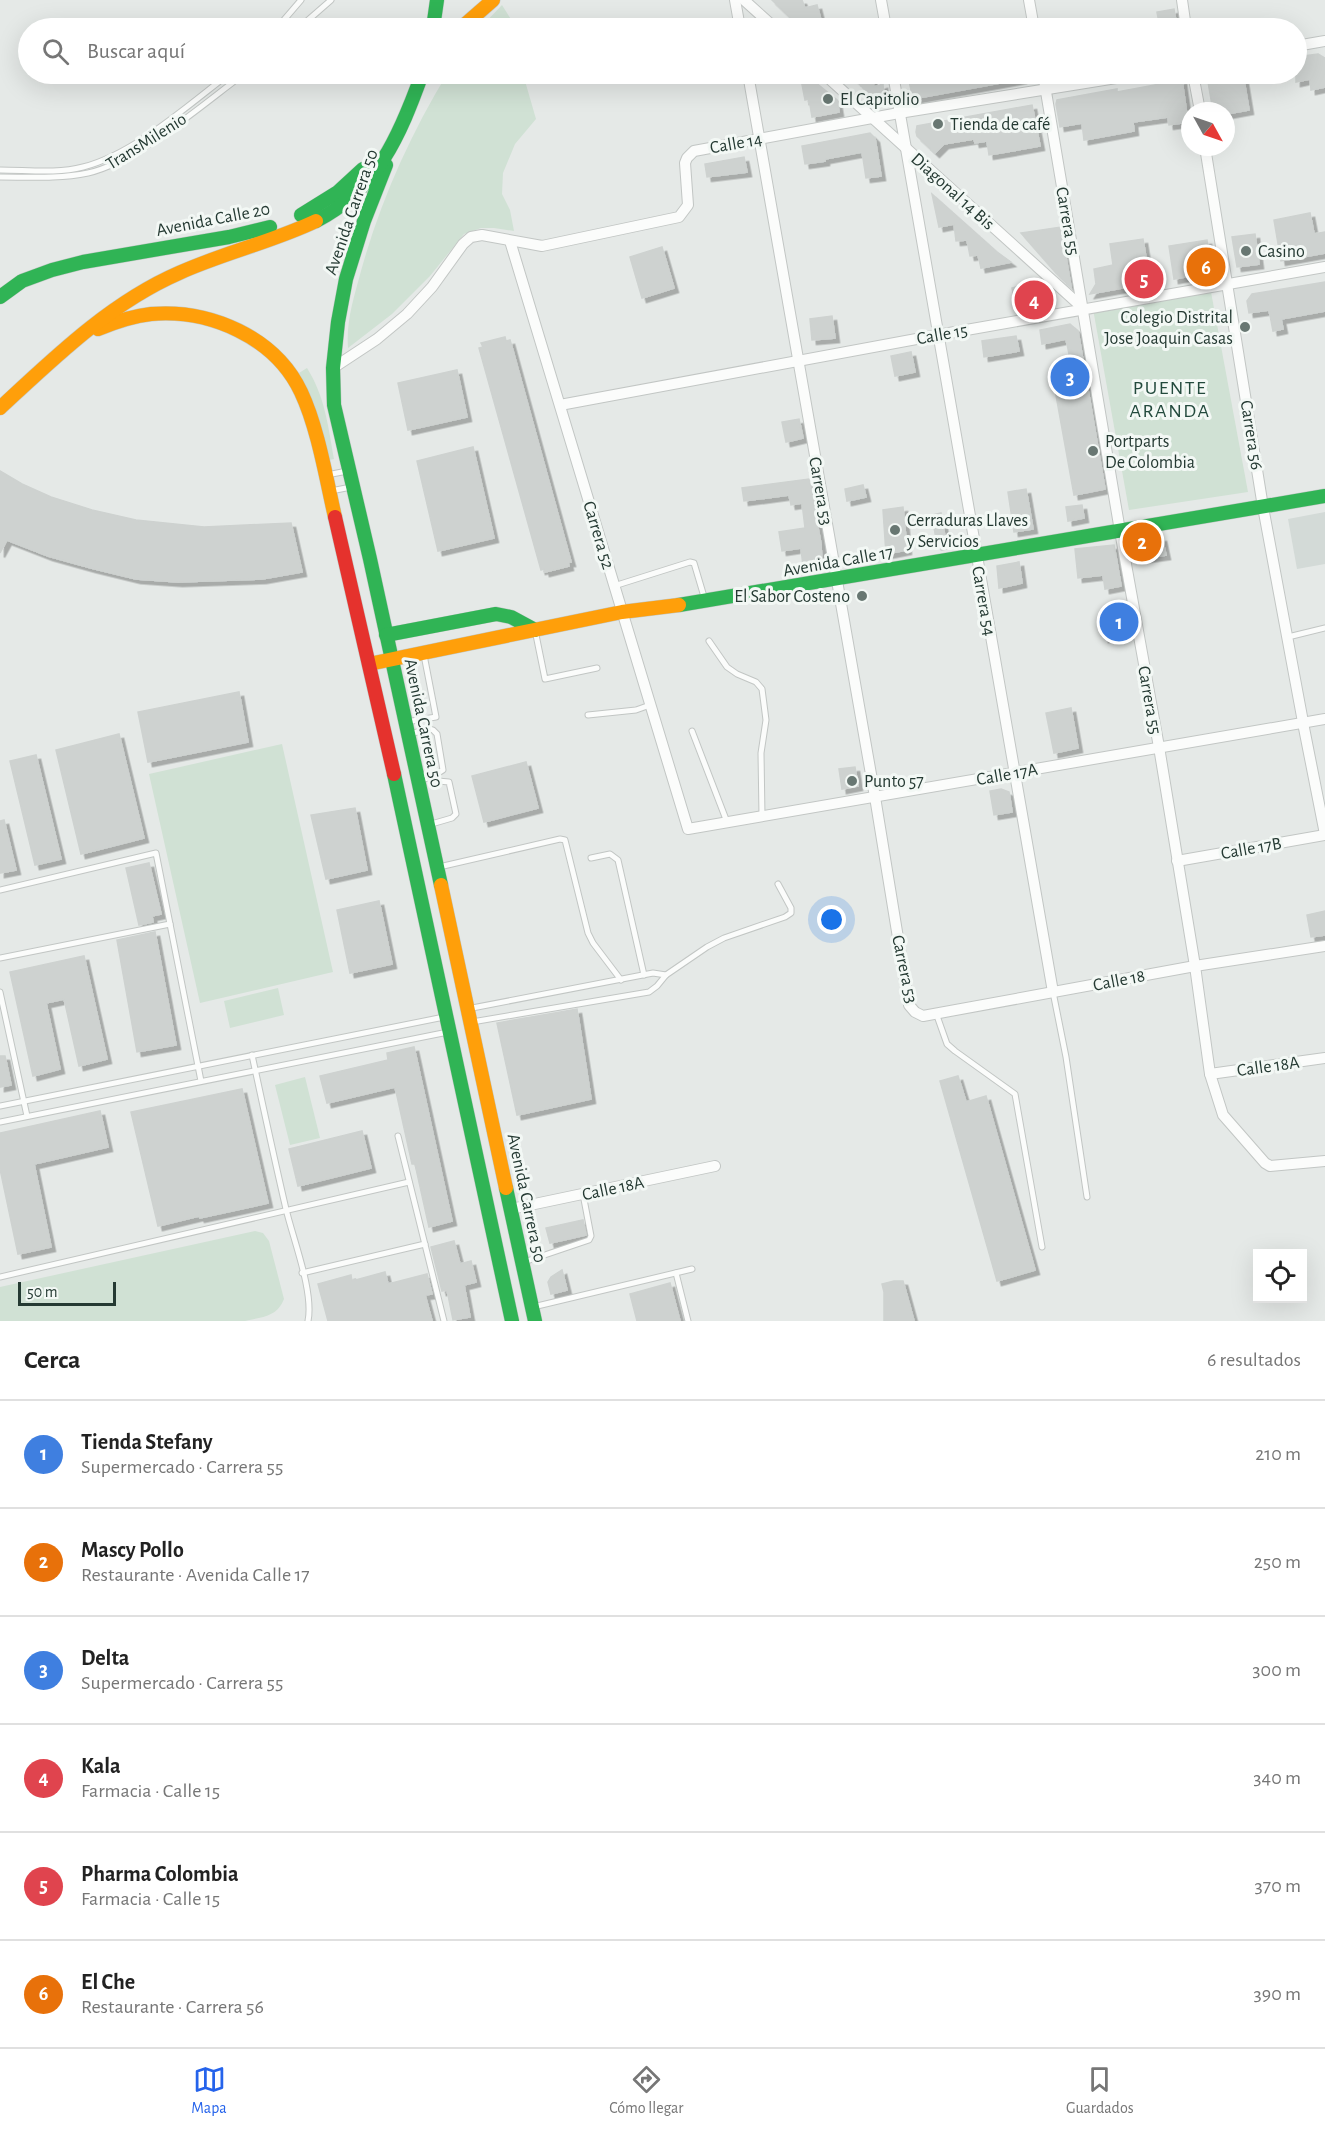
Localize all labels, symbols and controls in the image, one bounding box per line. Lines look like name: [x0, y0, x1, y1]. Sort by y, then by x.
search box: [18, 18, 1307, 84]
icon: search: [39, 35, 72, 68]
text: Buscar aquí: [87, 40, 185, 62]
place label: El Capitolio: [840, 91, 919, 109]
marker: El Capitolio: [821, 92, 835, 106]
north arrow: [1181, 102, 1235, 156]
street label: TransMilenio: [103, 110, 190, 174]
place label: Tienda de café: [950, 116, 1050, 134]
marker: Tienda de café: [931, 117, 945, 131]
street label: Calle 14: [709, 130, 764, 157]
street label: Avenida Carrera 50: [322, 147, 382, 277]
street label: Diagonal 14 Bis: [907, 150, 997, 234]
street label: Carrera 55: [1052, 185, 1082, 257]
street label: Avenida Calle 20: [155, 200, 272, 240]
place label: Casino: [1258, 243, 1305, 261]
pin: 6: [1186, 244, 1226, 290]
marker: Casino: [1239, 244, 1253, 258]
pin: 5: [1124, 256, 1164, 302]
pin: 4: [1014, 278, 1054, 322]
place label: Colegio Distrital Jose Joaquin Casas: [1104, 309, 1233, 348]
marker: Colegio Distrital Jose Joaquin Casas: [1238, 320, 1252, 334]
street label: Calle 15: [915, 322, 969, 348]
pin: 3: [1050, 354, 1090, 400]
district label: PUENTE ARANDA: [1129, 378, 1211, 421]
street label: Carrera 56: [1237, 399, 1265, 471]
place label: Portparts De Colombia: [1105, 433, 1195, 472]
marker: Portparts De Colombia: [1086, 444, 1100, 458]
street label: Carrera 53: [805, 456, 835, 527]
street label: Carrera 52: [579, 499, 617, 571]
place label: Cerraduras Llaves y Servicios: [906, 512, 1028, 551]
pin: 2: [1122, 520, 1162, 564]
marker: Cerraduras Llaves y Servicios: [888, 523, 902, 537]
street label: Avenida Calle 17: [782, 543, 895, 581]
street label: Carrera 54: [968, 565, 998, 638]
place label: El Sabor Costeno: [734, 588, 850, 606]
marker: El Sabor Costeno: [855, 589, 869, 603]
pin: 1: [1100, 600, 1138, 644]
street label: Avenida Carrera 50: [401, 657, 445, 789]
street label: Carrera 55: [1134, 664, 1164, 736]
street label: Calle 17A: [975, 761, 1040, 789]
place label: Punto 57: [864, 773, 924, 791]
marker: Punto 57: [845, 774, 859, 788]
street label: Calle 17B: [1219, 835, 1283, 863]
your location: [817, 905, 846, 934]
street label: Carrera 53: [888, 933, 920, 1005]
street label: Calle 18: [1092, 967, 1147, 995]
street label: Calle 18A: [1236, 1054, 1301, 1080]
street label: Avenida Carrera 50: [504, 1132, 548, 1264]
street label: Calle 18A: [581, 1174, 646, 1204]
map controls: [1253, 1249, 1307, 1303]
button: locate: [1253, 1249, 1307, 1303]
scale bar: [18, 1279, 116, 1306]
text: 50 m: [27, 1284, 58, 1300]
text: Cerca: [24, 1347, 81, 1373]
text: 6 resultados: [1207, 1350, 1301, 1370]
text: Tienda Stefany: [81, 1431, 213, 1453]
text: 1: [40, 1444, 47, 1464]
text: 210 m: [1255, 1444, 1301, 1464]
text: Supermercado · Carrera 55: [81, 1457, 283, 1477]
text: Mascy Pollo: [81, 1539, 184, 1561]
text: 2: [39, 1552, 48, 1572]
text: 250 m: [1254, 1552, 1301, 1572]
text: Restaurante · Avenida Calle 17: [81, 1565, 310, 1585]
text: Delta: [81, 1647, 129, 1669]
text: 3: [39, 1660, 48, 1680]
text: 300 m: [1252, 1660, 1301, 1680]
text: Supermercado · Carrera 55: [81, 1673, 283, 1693]
text: Kala: [81, 1755, 121, 1777]
text: 4: [38, 1768, 49, 1788]
text: 340 m: [1253, 1768, 1301, 1788]
text: Farmacia · Calle 15: [81, 1781, 220, 1801]
text: Pharma Colombia: [81, 1863, 239, 1885]
text: 5: [39, 1876, 48, 1896]
text: 370 m: [1255, 1876, 1301, 1896]
text: Farmacia · Calle 15: [81, 1889, 220, 1909]
text: El Che: [81, 1971, 135, 1993]
text: 6: [39, 1984, 48, 2004]
text: 390 m: [1254, 1984, 1301, 2004]
text: Restaurante · Carrera 56: [81, 1997, 264, 2017]
tab: Mapa: [191, 2063, 227, 2118]
tab: Cómo llegar: [609, 2063, 683, 2118]
tab: Guardados: [1066, 2063, 1134, 2118]

